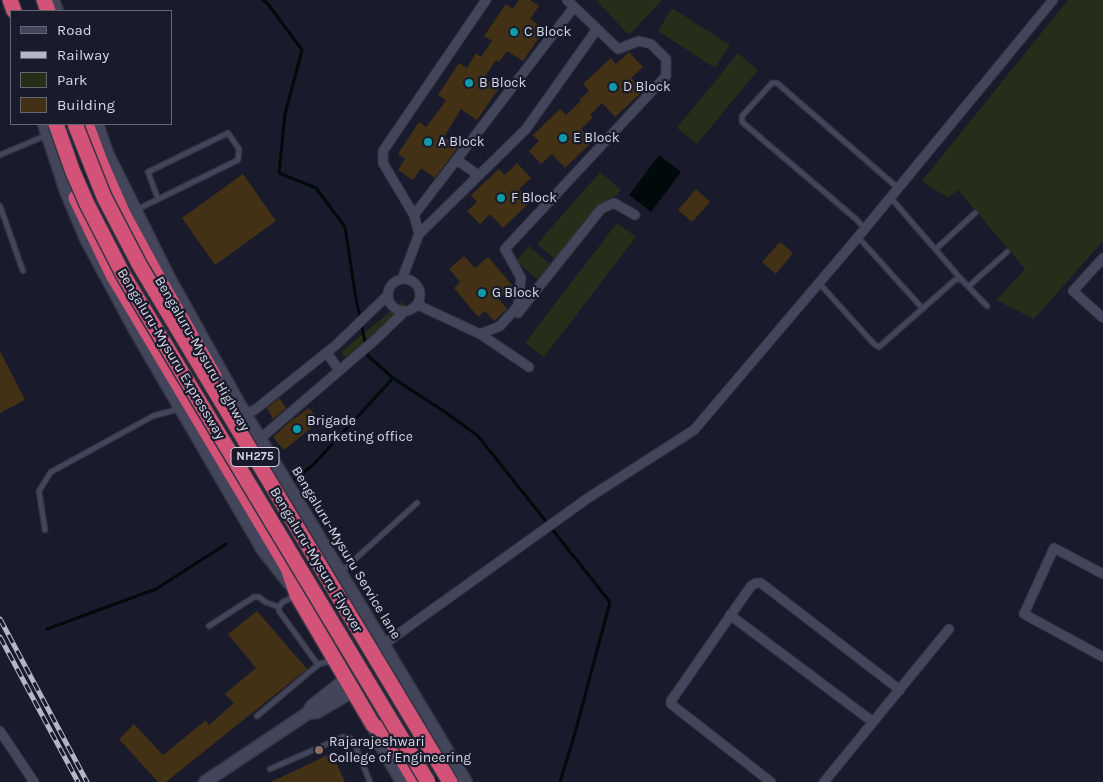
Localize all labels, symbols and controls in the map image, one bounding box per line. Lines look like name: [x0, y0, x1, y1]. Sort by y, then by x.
legend: [10, 10, 172, 125]
text: Road: [57, 21, 92, 39]
place label: C Block: [524, 24, 571, 40]
marker: C Block: [508, 26, 520, 38]
text: Railway: [57, 46, 109, 64]
text: Park: [57, 71, 87, 89]
place label: B Block: [479, 75, 526, 91]
marker: B Block: [463, 77, 475, 89]
place label: D Block: [623, 79, 671, 95]
marker: D Block: [607, 81, 619, 93]
text: Building: [57, 96, 115, 114]
place label: E Block: [573, 130, 620, 146]
marker: E Block: [557, 132, 569, 144]
place label: A Block: [438, 134, 485, 150]
marker: A Block: [422, 136, 434, 148]
place label: F Block: [511, 190, 557, 206]
marker: F Block: [495, 192, 507, 204]
street label: Bengaluru-Mysuru Expressway: [113, 266, 229, 442]
street label: Bengaluru-Mysuru Highway: [151, 274, 253, 434]
place label: G Block: [492, 285, 540, 301]
marker: G Block: [476, 287, 488, 299]
place label: Brigade marketing office: [307, 413, 413, 446]
marker: Brigade marketing office: [291, 423, 303, 435]
road number: NH275: [231, 448, 279, 467]
street label: Bengaluru-Mysuru Service lane: [288, 463, 404, 643]
street label: Bengaluru-Mysuru Flyover: [266, 484, 366, 636]
place label: Rajarajeshwari College of Engineering: [329, 734, 471, 766]
marker: Rajarajeshwari College of Engineering: [313, 744, 325, 756]

